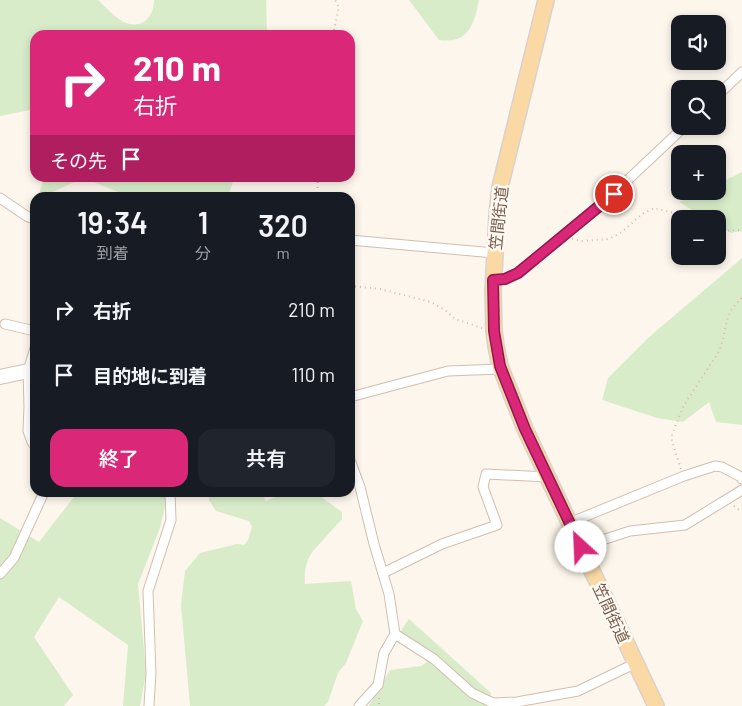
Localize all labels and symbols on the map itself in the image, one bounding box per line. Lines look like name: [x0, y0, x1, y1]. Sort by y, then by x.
pin: [593, 173, 635, 215]
street label: 笠間街道: [485, 185, 511, 251]
position arrow: [554, 520, 606, 572]
street label: 笠間街道: [590, 580, 634, 646]

